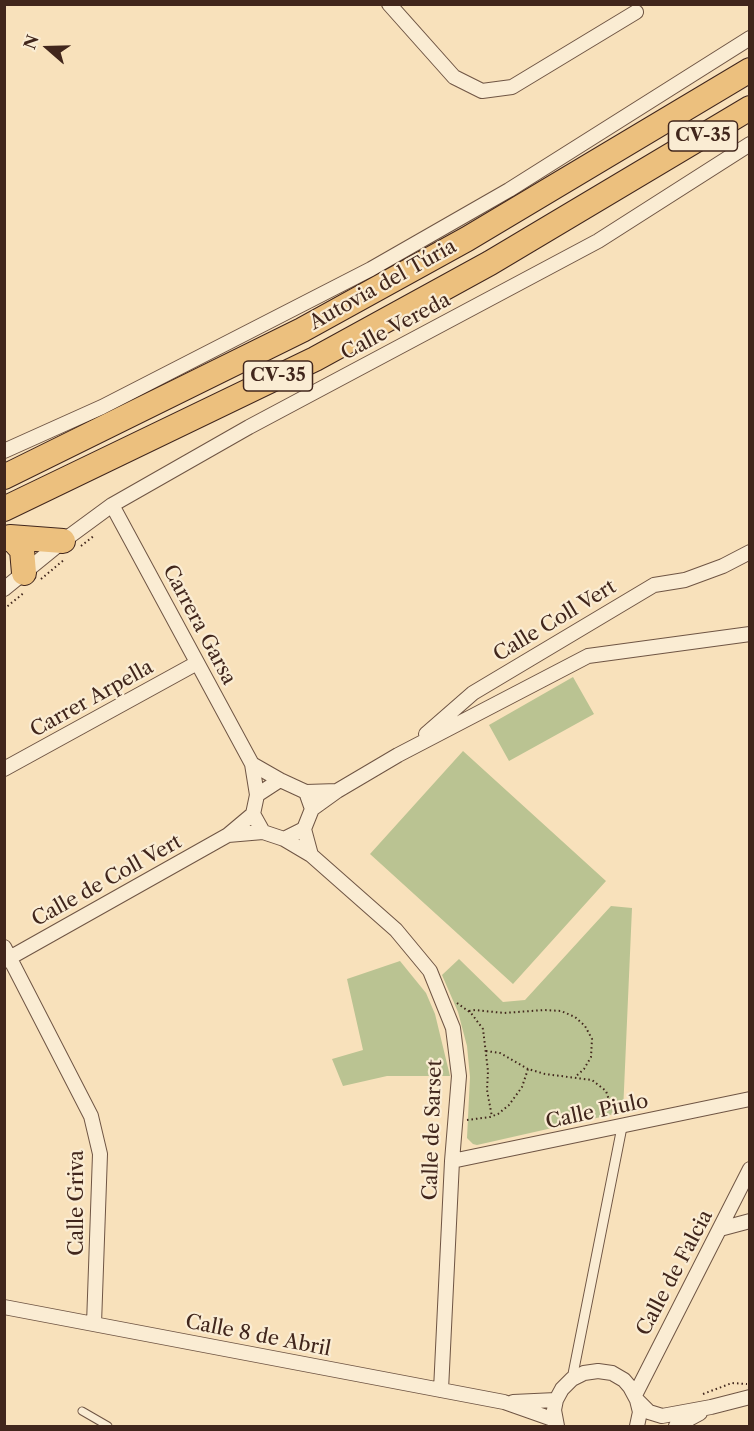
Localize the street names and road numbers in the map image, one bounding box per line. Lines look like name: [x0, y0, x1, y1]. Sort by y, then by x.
road number: CV-35: [668, 121, 738, 151]
street label: Autovia del Túria: [305, 235, 461, 335]
street label: Calle Vereda: [337, 288, 455, 366]
road number: CV-35: [244, 361, 312, 391]
street label: Carrera Garsa: [157, 561, 241, 689]
street label: Calle Coll Vert: [489, 575, 621, 667]
street label: Carrer Arpella: [26, 655, 158, 743]
street label: Calle de Coll Vert: [28, 830, 186, 932]
street label: Calle de Sarset: [419, 1059, 447, 1201]
street label: Calle Piulo: [544, 1089, 650, 1135]
street label: Calle Griva: [65, 1150, 89, 1256]
street label: Calle de Falcia: [632, 1206, 718, 1340]
street label: Calle 8 de Abril: [183, 1310, 333, 1362]

